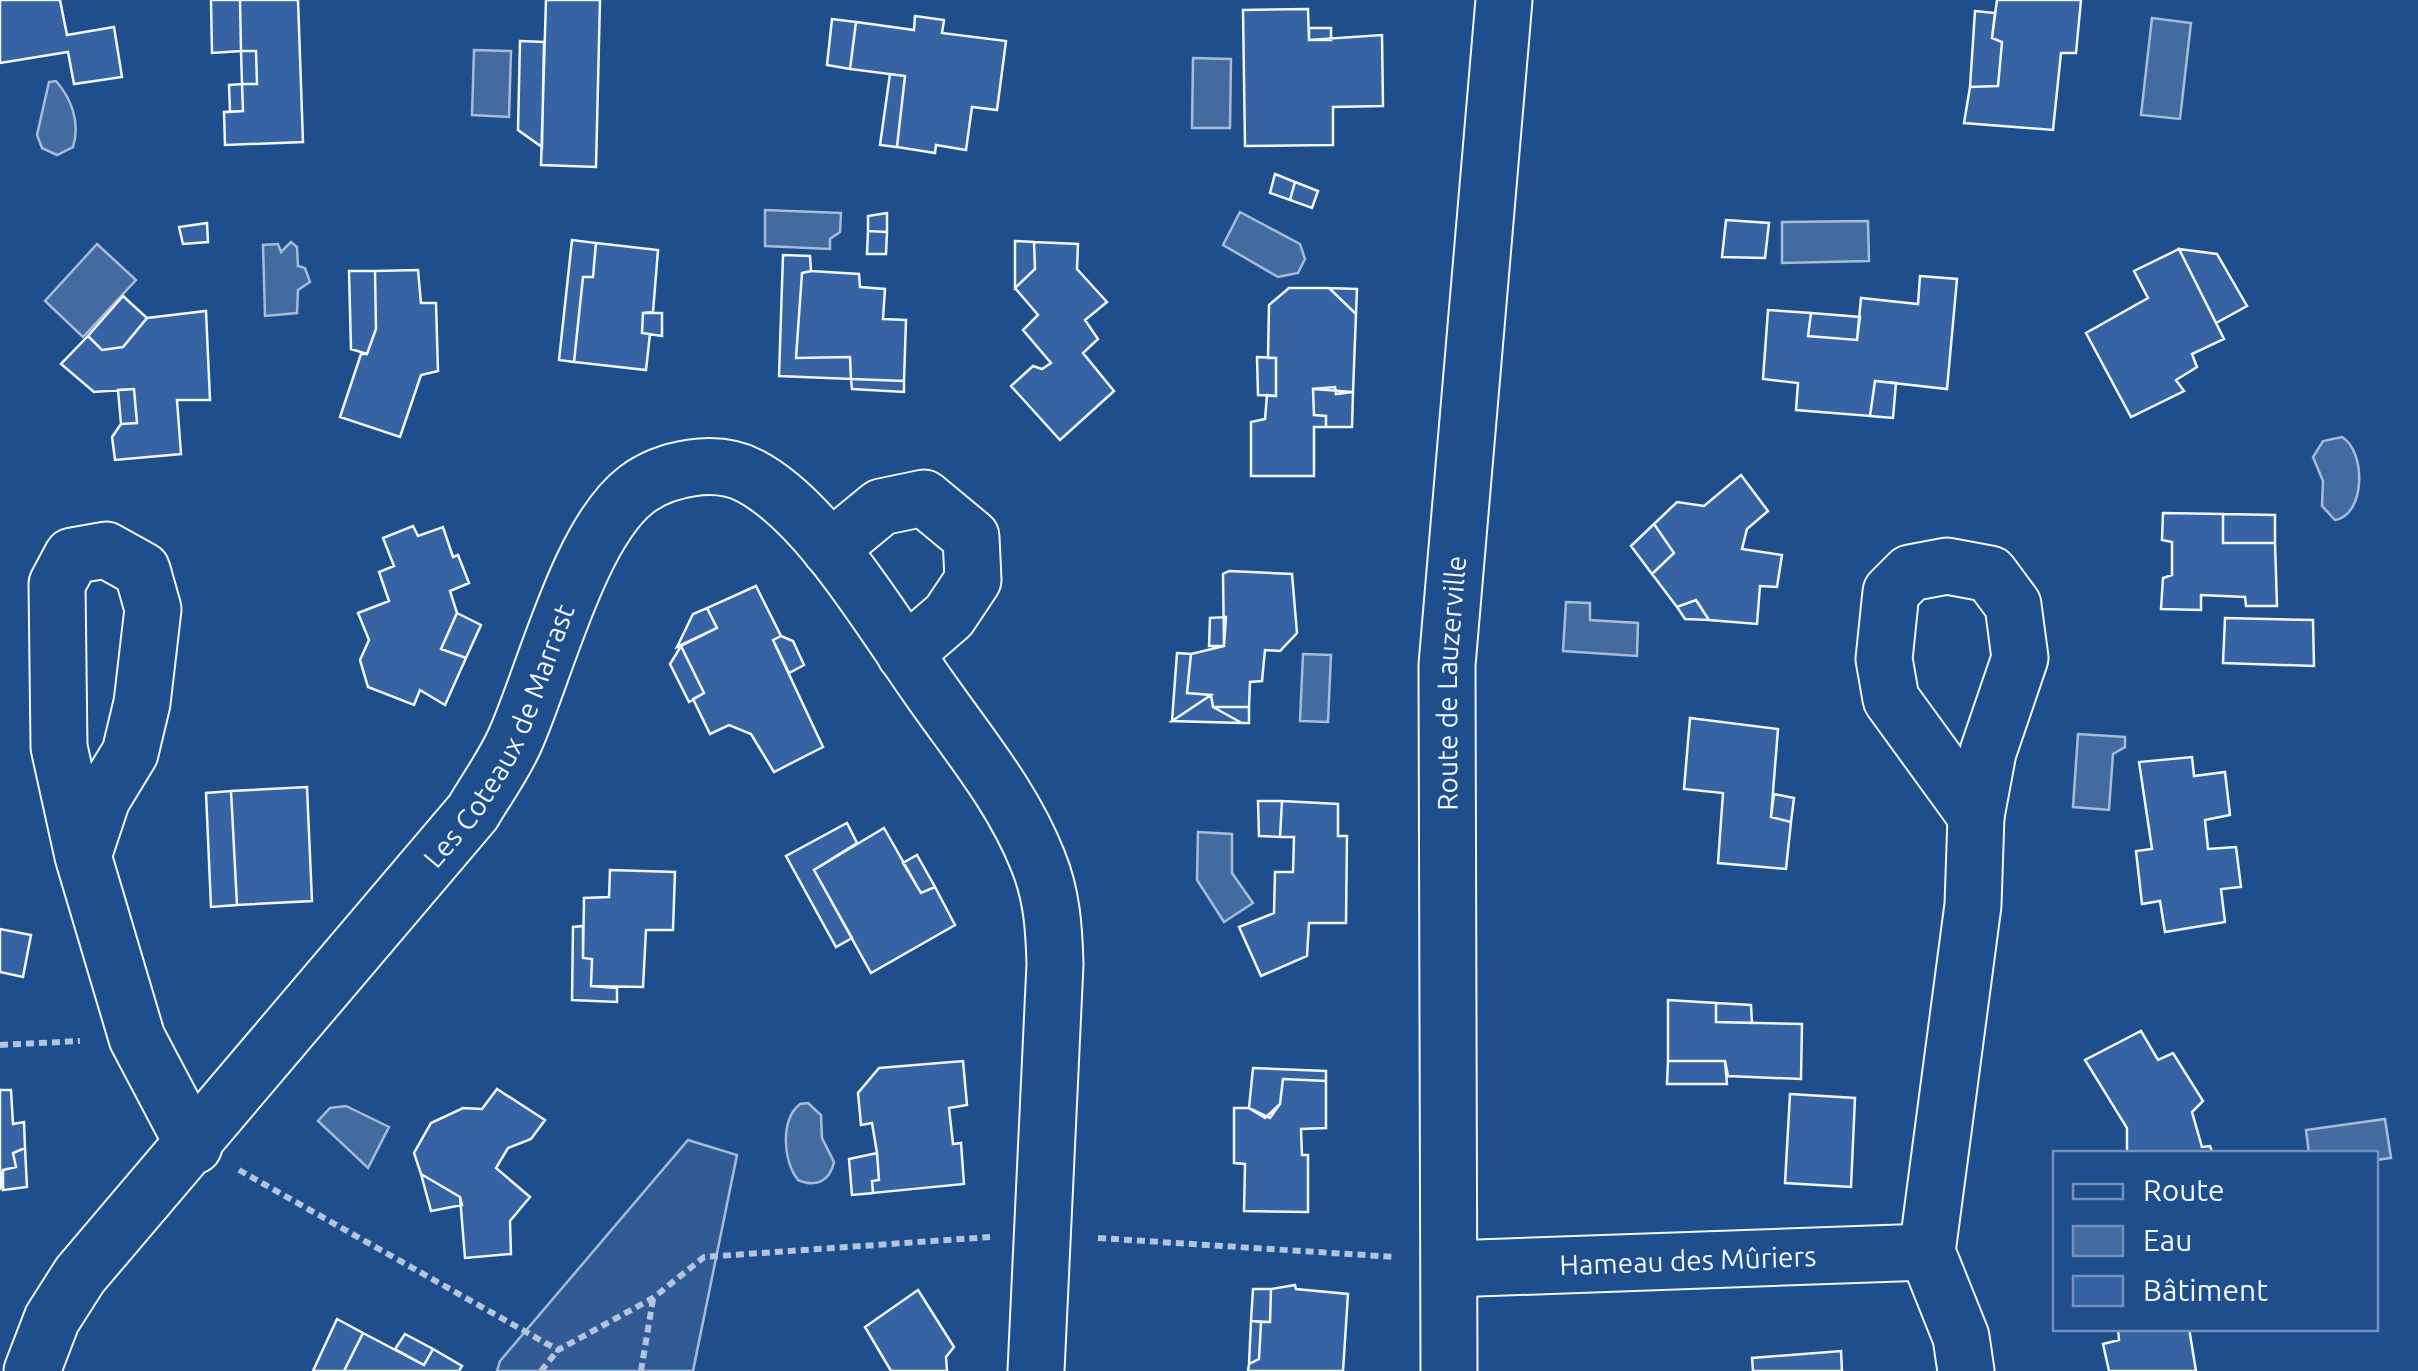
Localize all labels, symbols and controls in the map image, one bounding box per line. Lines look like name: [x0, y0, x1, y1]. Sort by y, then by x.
street label: Route de Lauzerville: [1431, 554, 1471, 811]
street label: Les Coteaux de Marrast: [417, 599, 580, 873]
legend: [2053, 1151, 2378, 1331]
text: Route: [2143, 1173, 2225, 1207]
text: Eau: [2143, 1223, 2192, 1257]
street label: Hameau des Mûriers: [1559, 1240, 1817, 1280]
text: Bâtiment: [2143, 1273, 2268, 1307]

